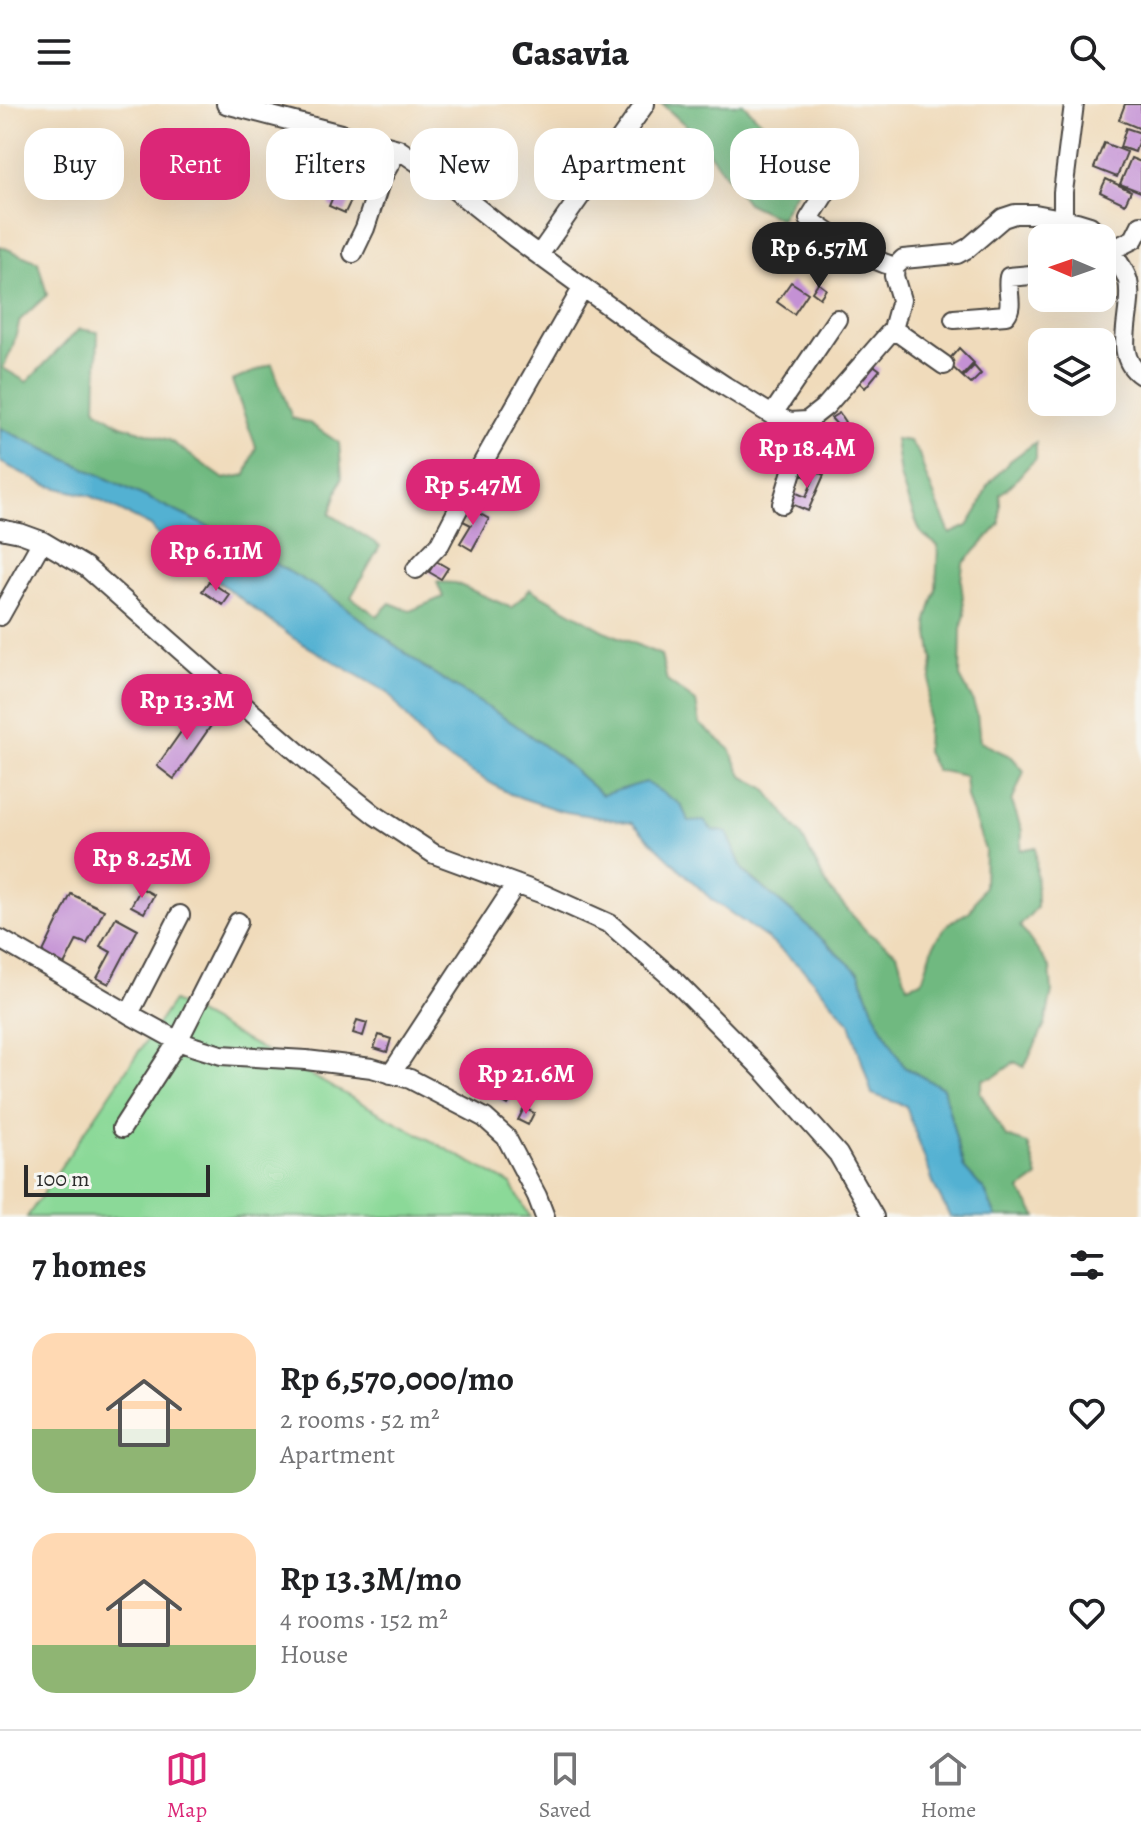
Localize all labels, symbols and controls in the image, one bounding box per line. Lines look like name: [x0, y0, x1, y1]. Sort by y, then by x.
text: Casavia: [512, 28, 629, 77]
icon: menu: [32, 30, 76, 74]
icon: search: [1065, 30, 1109, 74]
chip: Buy: [24, 128, 124, 200]
chip: Rent: [140, 128, 250, 200]
chip: Filters: [266, 128, 394, 200]
chip: New: [410, 128, 518, 200]
chip: Apartment: [534, 128, 714, 200]
chip: House: [730, 128, 859, 200]
pin: Rp 6.57M: [736, 222, 902, 290]
north arrow: [1028, 224, 1116, 312]
map controls: [1028, 224, 1116, 416]
text: Rp 6.57M: [770, 230, 868, 265]
button: layers: [1028, 328, 1116, 416]
pin: Rp 18.4M: [724, 422, 890, 490]
text: Rp 18.4M: [758, 430, 856, 465]
pin: Rp 5.47M: [390, 459, 556, 527]
text: Rp 5.47M: [424, 467, 522, 502]
pin: Rp 6.11M: [133, 525, 299, 593]
text: Rp 6.11M: [169, 533, 263, 568]
pin: Rp 13.3M: [104, 674, 270, 742]
text: Rp 13.3M: [139, 682, 235, 717]
pin: Rp 8.25M: [59, 832, 225, 900]
text: Rp 8.25M: [92, 840, 192, 875]
pin: Rp 21.6M: [443, 1048, 609, 1116]
text: Rp 21.6M: [477, 1056, 575, 1091]
scale bar: [24, 1161, 210, 1197]
text: 100 m: [36, 1164, 90, 1194]
text: 7 homes: [32, 1242, 147, 1289]
icon: filters: [1065, 1243, 1109, 1287]
text: Rp 6,570,000/mo: [280, 1355, 514, 1402]
icon: home: [96, 1365, 192, 1461]
icon: heart: [1065, 1391, 1109, 1435]
text: 2 rooms · 52 m²: [280, 1402, 439, 1437]
text: Apartment: [280, 1437, 395, 1472]
text: Rp 13.3M/mo: [280, 1555, 462, 1602]
icon: home: [96, 1565, 192, 1661]
icon: heart: [1065, 1591, 1109, 1635]
text: 4 rooms · 152 m²: [280, 1602, 448, 1637]
text: House: [280, 1637, 348, 1672]
tab: Map: [165, 1747, 209, 1825]
tab: Saved: [539, 1747, 591, 1825]
tab: Home: [921, 1747, 976, 1825]

